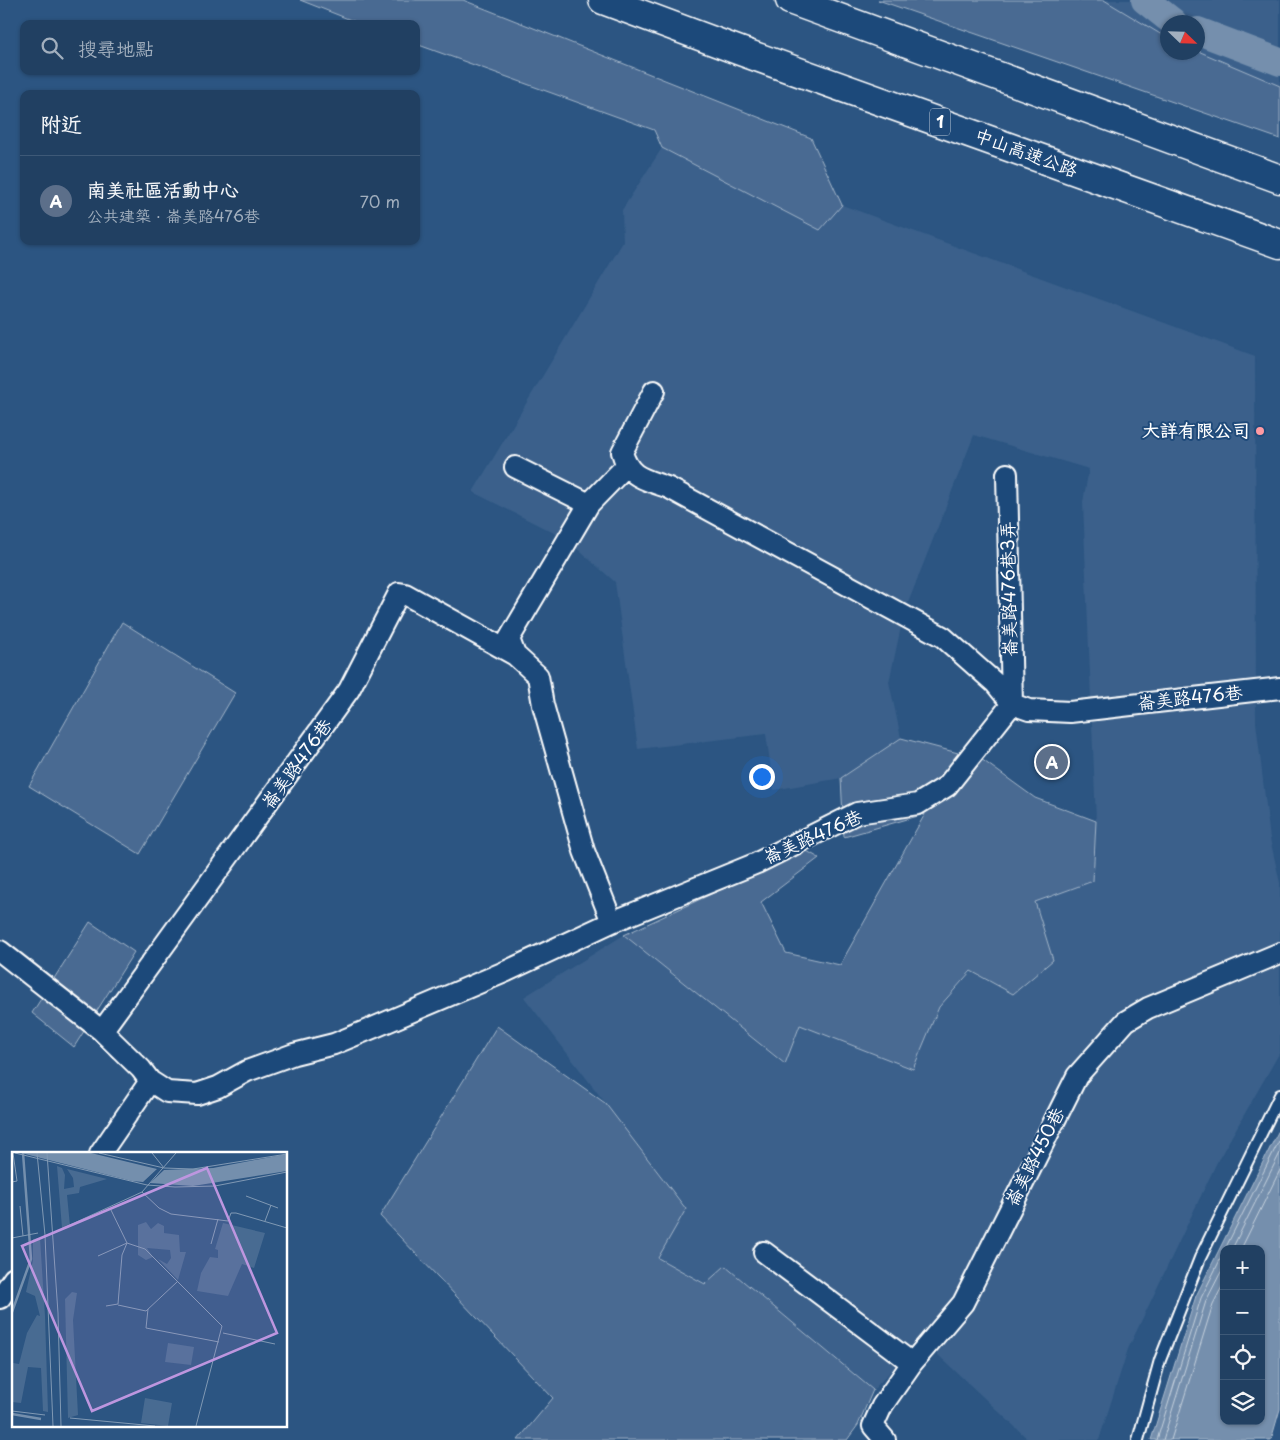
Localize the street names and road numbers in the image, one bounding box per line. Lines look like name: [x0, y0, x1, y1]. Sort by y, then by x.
road number: 1: [930, 108, 950, 136]
street label: 中山高速公路: [971, 120, 1082, 183]
street label: 崙美路476巷3弄: [993, 521, 1022, 657]
street label: 崙美路476巷: [1136, 678, 1244, 715]
street label: 崙美路476巷: [254, 712, 338, 814]
street label: 崙美路476巷: [759, 802, 866, 869]
street label: 崙美路450巷: [997, 1102, 1070, 1211]

